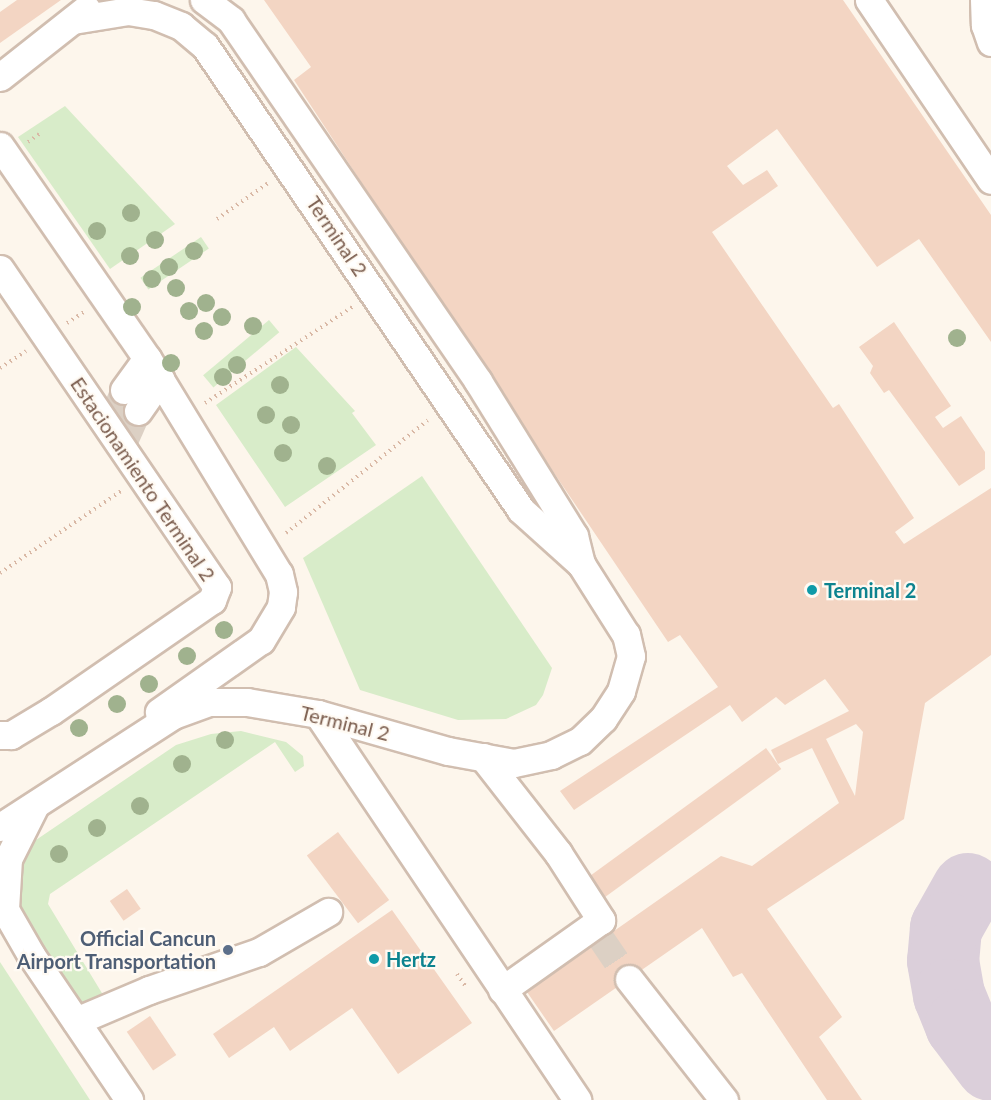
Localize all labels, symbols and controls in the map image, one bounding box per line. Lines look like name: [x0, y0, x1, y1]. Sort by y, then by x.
street label: Terminal 2: [302, 192, 372, 280]
street label: Estacionamiento Terminal 2: [66, 372, 220, 586]
place label: Terminal 2: [824, 578, 916, 602]
marker: Terminal 2: [805, 583, 819, 597]
street label: Terminal 2: [298, 700, 392, 746]
place label: Official Cancun Airport Transportation: [16, 927, 216, 974]
marker: Official Cancun Airport Transportation: [221, 943, 235, 957]
place label: Hertz: [386, 947, 436, 971]
marker: Hertz: [367, 952, 381, 966]

